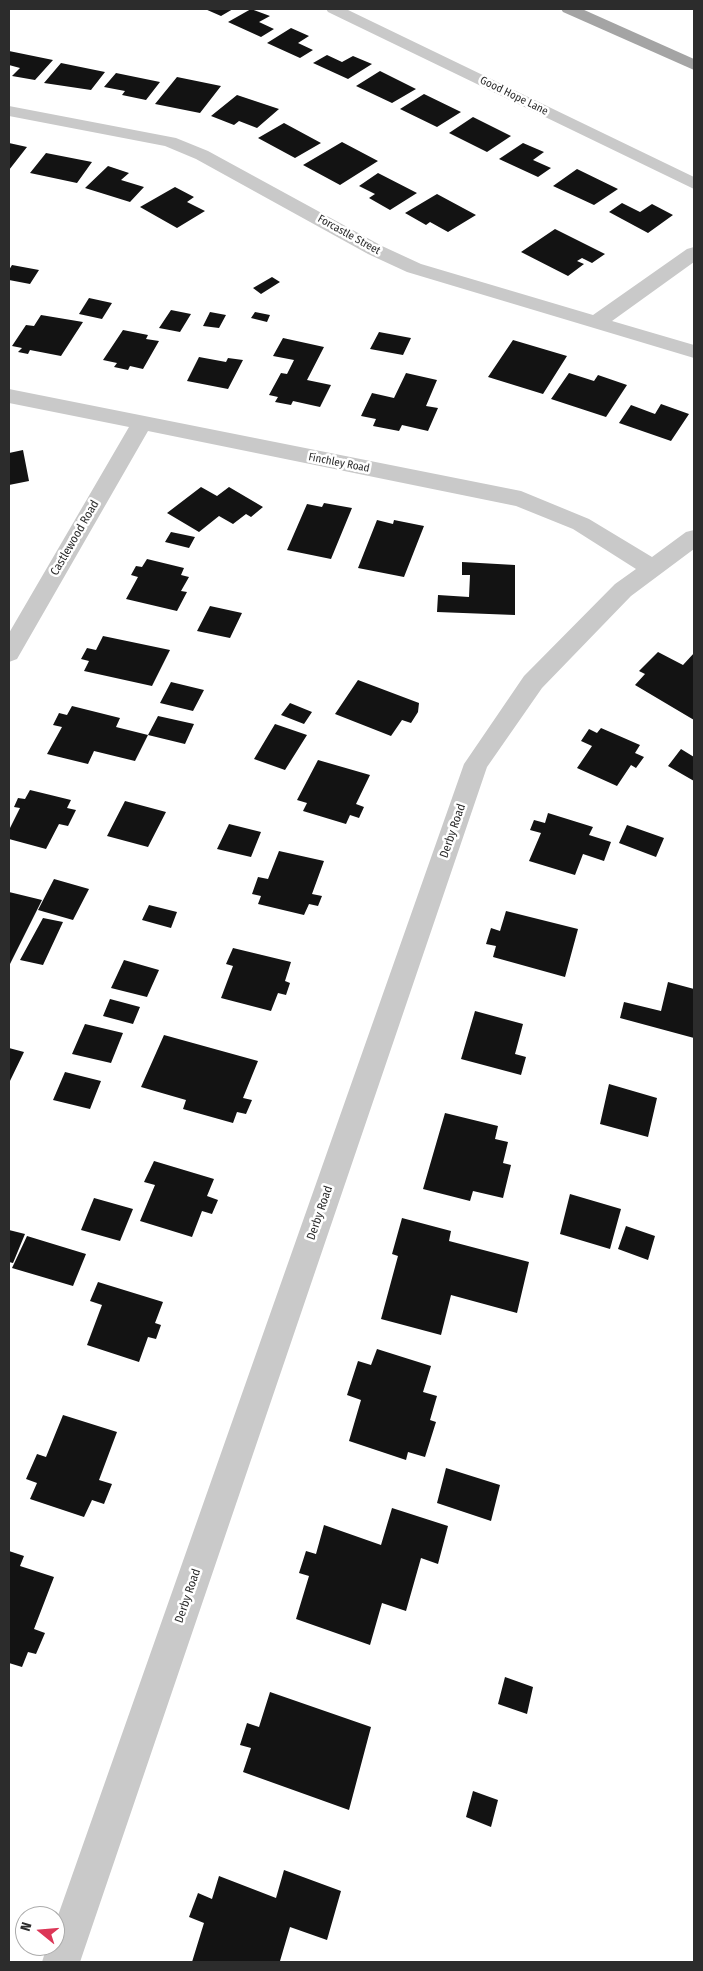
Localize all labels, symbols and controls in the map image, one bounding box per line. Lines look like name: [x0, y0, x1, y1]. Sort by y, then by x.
street label: Good Hope Lane: [478, 74, 550, 118]
street label: Forcastle Street: [315, 212, 383, 258]
street label: Finchley Road: [307, 451, 371, 475]
street label: Castlewood Road: [48, 498, 102, 578]
street label: Derby Road: [437, 802, 469, 860]
street label: Derby Road: [304, 1184, 336, 1242]
street label: Derby Road: [172, 1567, 204, 1625]
north arrow: [15, 1906, 65, 1956]
text: N: [17, 1920, 35, 1933]

